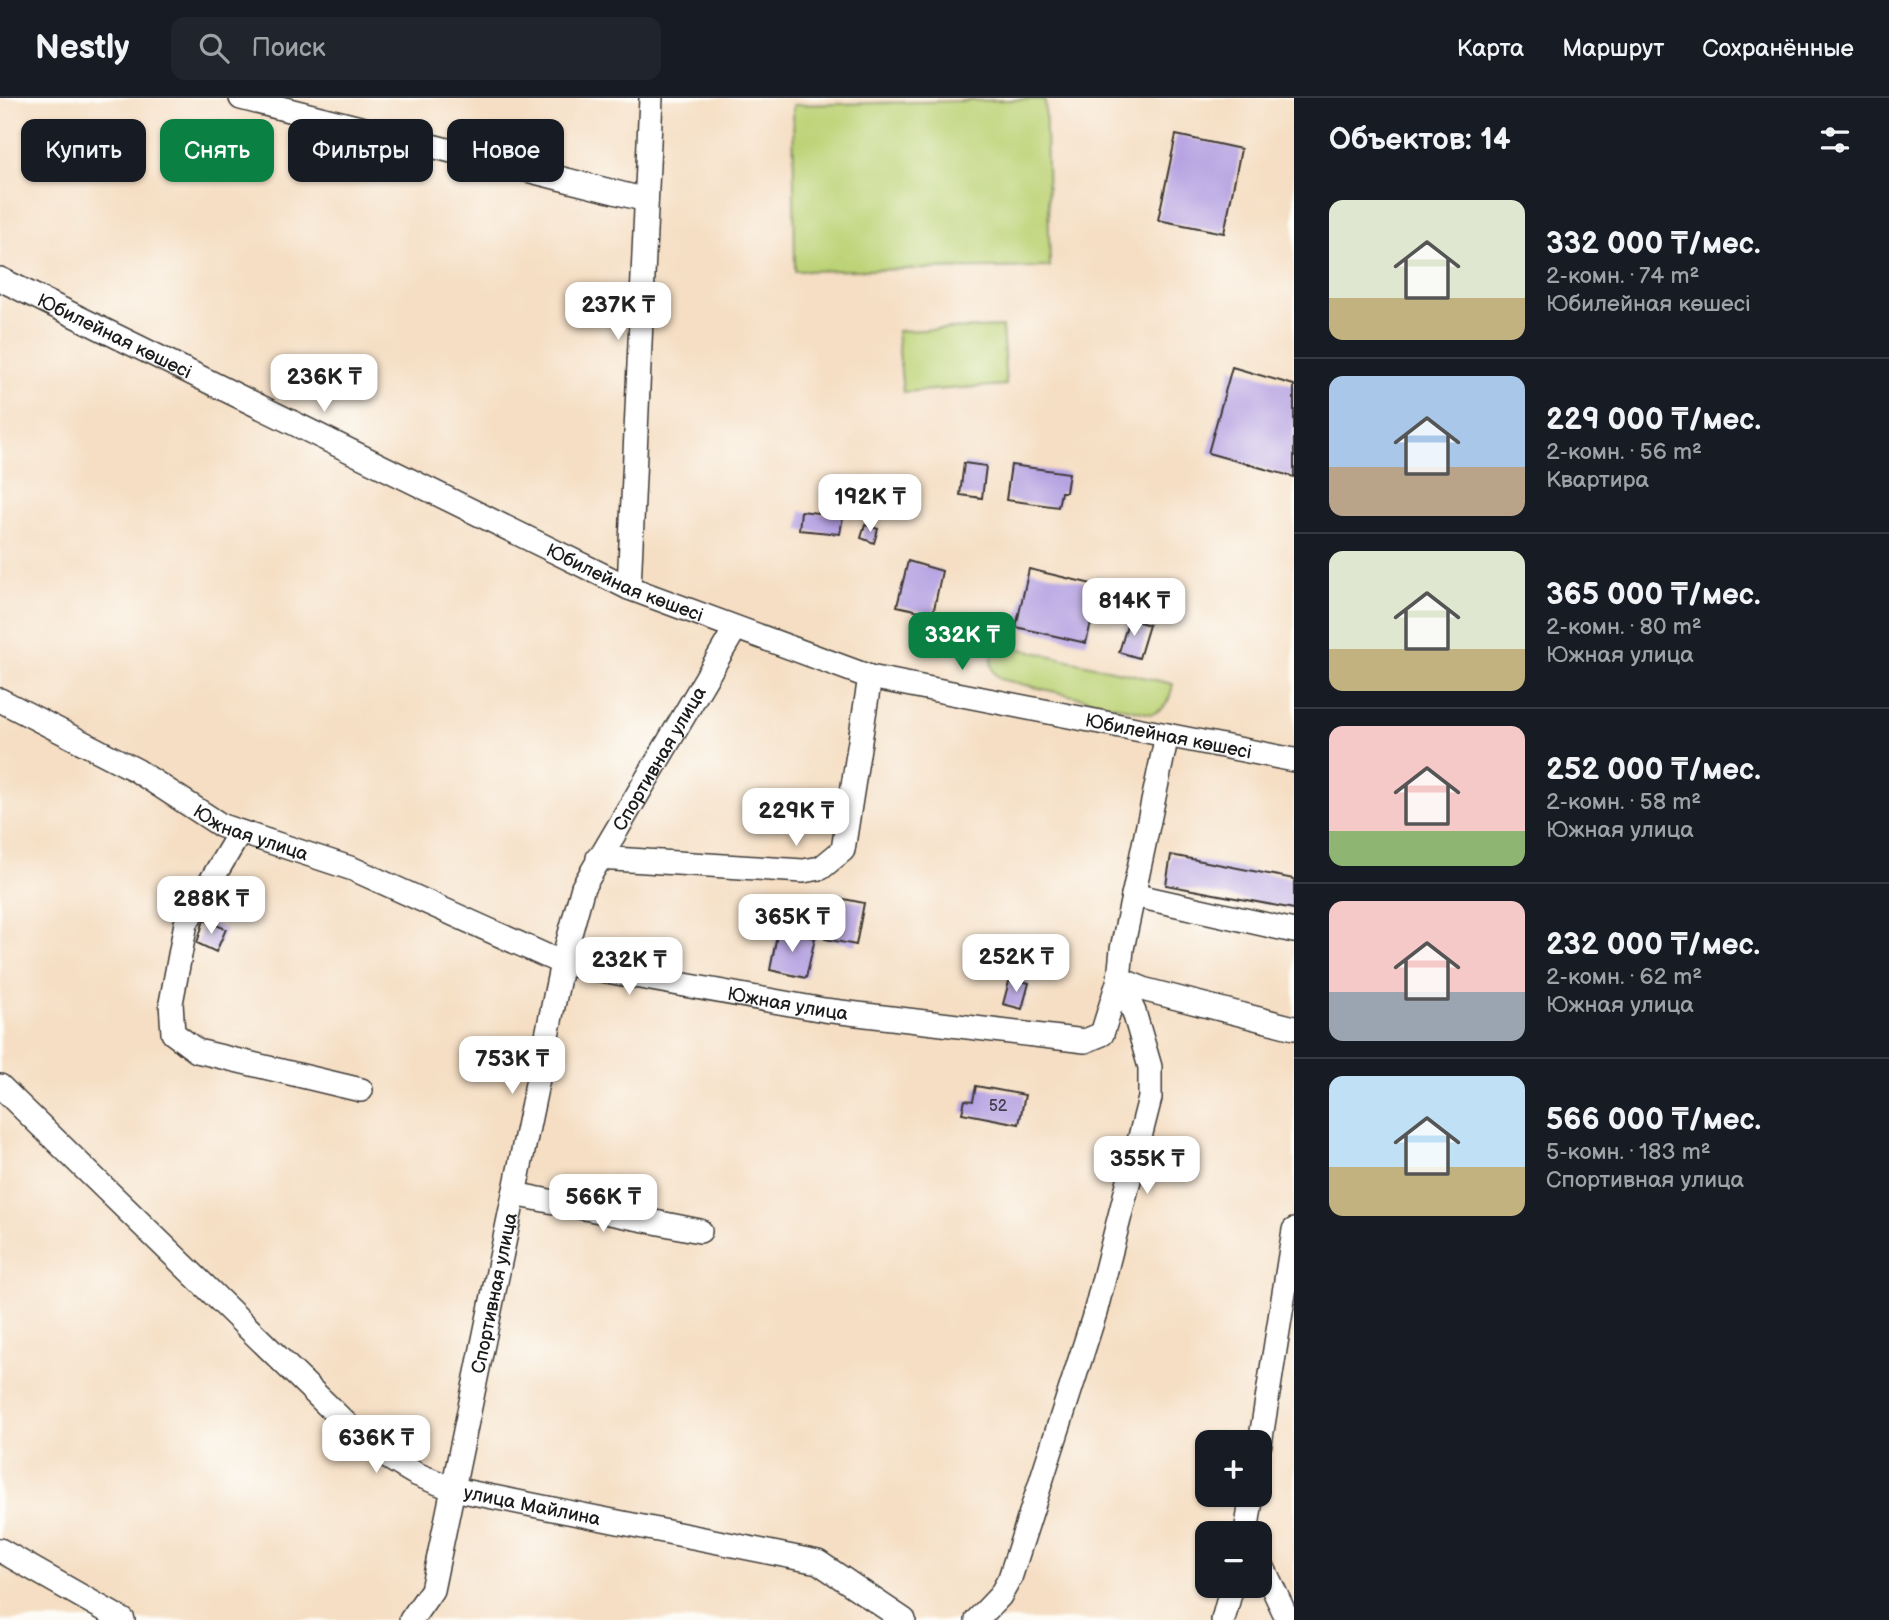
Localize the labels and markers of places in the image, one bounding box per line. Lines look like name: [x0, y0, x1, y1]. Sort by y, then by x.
pin: 237K ₸: [561, 282, 675, 342]
pin: 236K ₸: [267, 354, 381, 414]
pin: 192K ₸: [813, 474, 927, 534]
pin: 814K ₸: [1077, 578, 1191, 638]
pin: 332K ₸: [905, 612, 1019, 672]
pin: 229K ₸: [739, 788, 853, 848]
pin: 288K ₸: [154, 876, 268, 936]
pin: 365K ₸: [735, 894, 849, 954]
pin: 252K ₸: [959, 934, 1073, 994]
pin: 232K ₸: [572, 937, 686, 997]
pin: 753K ₸: [455, 1037, 569, 1096]
pin: 355K ₸: [1090, 1136, 1204, 1196]
pin: 566K ₸: [546, 1174, 660, 1234]
pin: 636K ₸: [319, 1416, 433, 1475]

